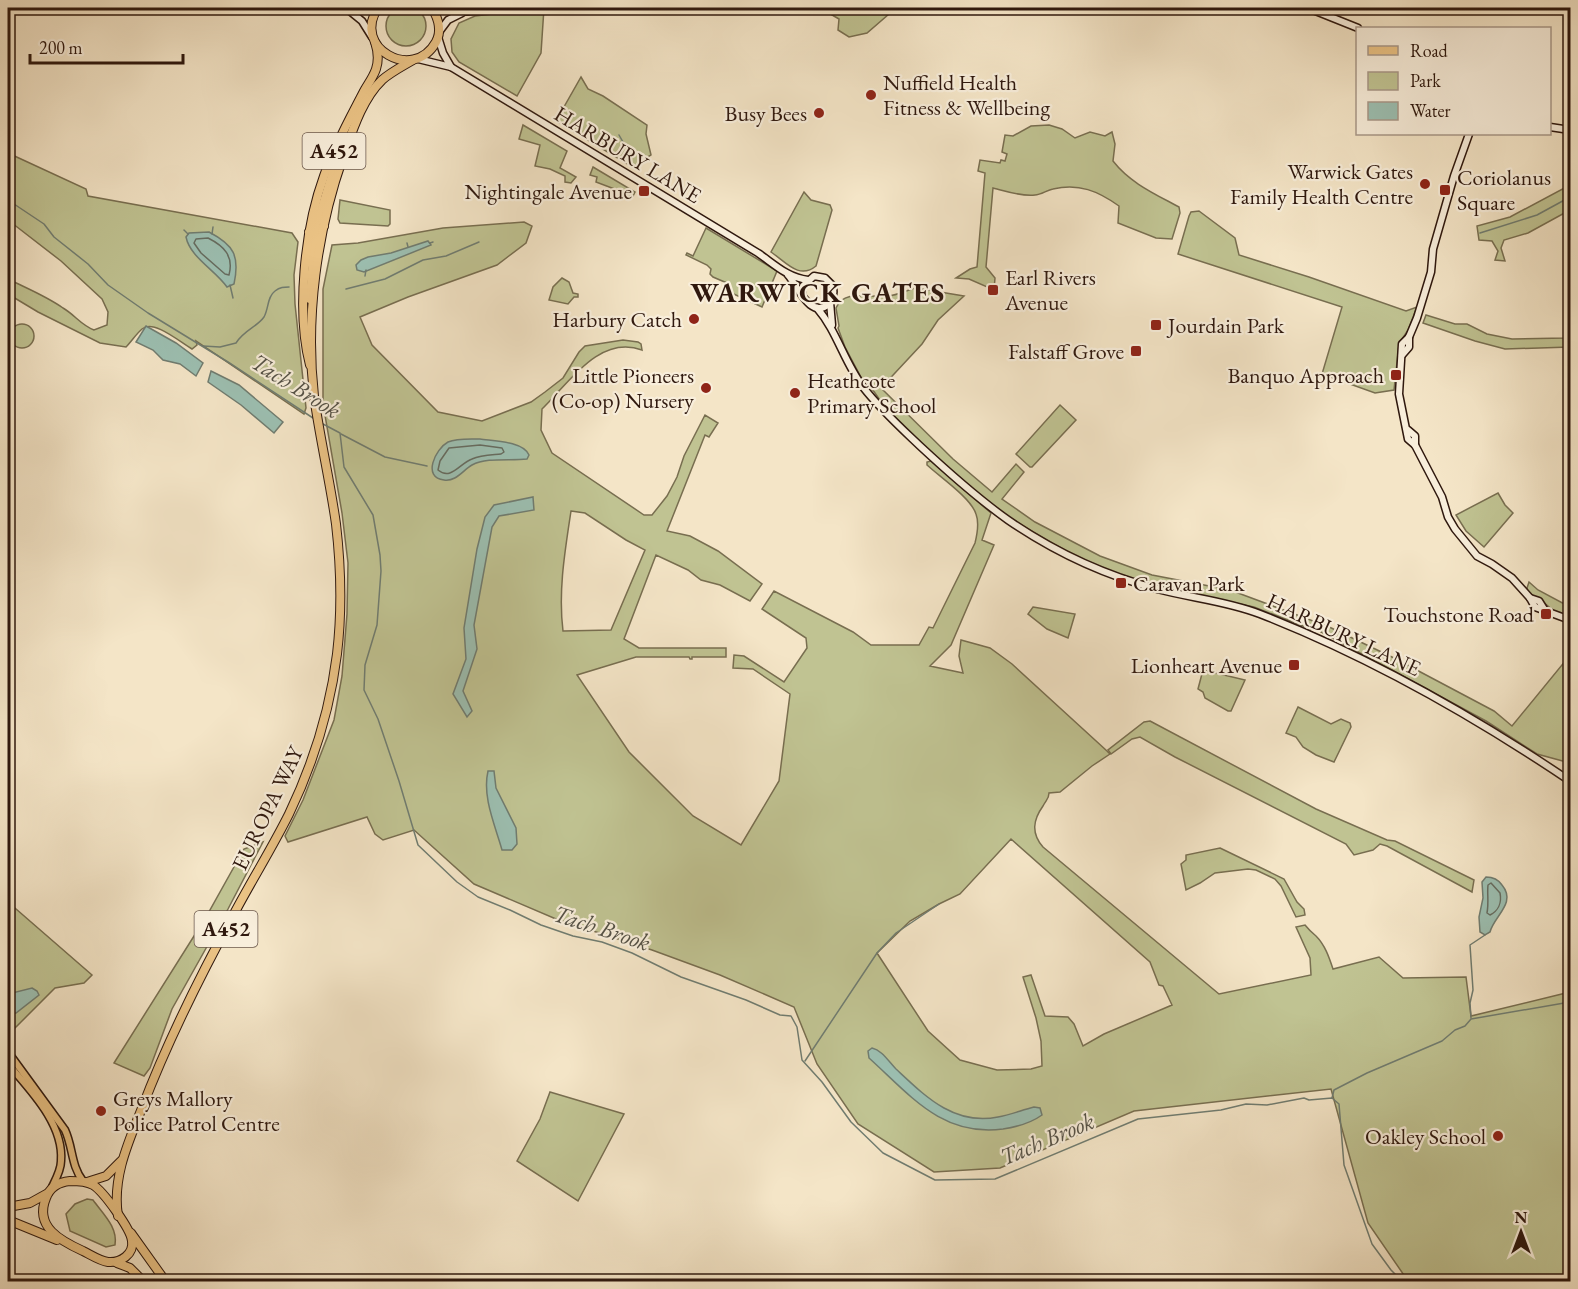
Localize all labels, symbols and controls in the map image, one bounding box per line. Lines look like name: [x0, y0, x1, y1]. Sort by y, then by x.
scale bar: [30, 27, 183, 65]
legend: [1356, 27, 1551, 135]
text: 200 m: [39, 36, 83, 59]
text: Road: [1410, 39, 1449, 62]
place label: Nuffield Health Fitness & Wellbeing: [883, 68, 1050, 122]
text: Park: [1410, 69, 1441, 92]
marker: Nuffield Health Fitness & Wellbeing: [864, 88, 878, 102]
street label: HARBURY LANE: [549, 99, 707, 210]
place label: Busy Bees: [725, 99, 807, 128]
text: Water: [1410, 99, 1451, 122]
marker: Busy Bees: [812, 106, 826, 120]
road number: A452: [302, 133, 366, 169]
place label: Warwick Gates Family Health Centre: [1230, 157, 1413, 211]
place label: Coriolanus Square: [1457, 163, 1551, 217]
place label: Nightingale Avenue: [465, 177, 632, 206]
marker: Warwick Gates Family Health Centre: [1418, 177, 1432, 191]
marker: Coriolanus Square: [1438, 183, 1452, 197]
marker: Nightingale Avenue: [637, 184, 651, 198]
place label: Earl Rivers Avenue: [1004, 263, 1096, 317]
district label: WARWICK GATES: [690, 274, 946, 310]
marker: Earl Rivers Avenue: [986, 283, 1000, 297]
place label: Harbury Catch: [552, 305, 682, 334]
place label: Jourdain Park: [1166, 311, 1285, 340]
marker: Harbury Catch: [687, 312, 701, 326]
marker: Jourdain Park: [1149, 318, 1163, 332]
place label: Falstaff Grove: [1008, 337, 1124, 366]
marker: Falstaff Grove: [1129, 344, 1143, 358]
water label: Tach Brook: [246, 346, 347, 425]
place label: Little Pioneers (Co-op) Nursery: [552, 361, 694, 415]
place label: Banquo Approach: [1227, 361, 1384, 390]
place label: Heathcote Primary School: [807, 366, 936, 420]
marker: Banquo Approach: [1389, 368, 1403, 382]
marker: Little Pioneers (Co-op) Nursery: [699, 381, 713, 395]
marker: Heathcote Primary School: [788, 386, 802, 400]
place label: Caravan Park: [1133, 569, 1245, 598]
marker: Caravan Park: [1114, 576, 1128, 590]
street label: HARBURY LANE: [1262, 586, 1426, 683]
place label: Touchstone Road: [1383, 600, 1535, 629]
marker: Touchstone Road: [1539, 607, 1553, 621]
place label: Lionheart Avenue: [1131, 651, 1282, 680]
marker: Lionheart Avenue: [1287, 658, 1301, 672]
street label: EUROPA WAY: [225, 740, 311, 875]
water label: Tach Brook: [550, 897, 654, 958]
road number: A452: [194, 911, 258, 947]
place label: Greys Mallory Police Patrol Centre: [113, 1084, 280, 1138]
marker: Greys Mallory Police Patrol Centre: [94, 1104, 108, 1118]
water label: Tach Brook: [995, 1105, 1099, 1172]
place label: Oakley School: [1365, 1122, 1486, 1151]
marker: Oakley School: [1491, 1129, 1505, 1143]
north arrow: [1491, 1202, 1551, 1262]
text: N: [1515, 1207, 1528, 1228]

